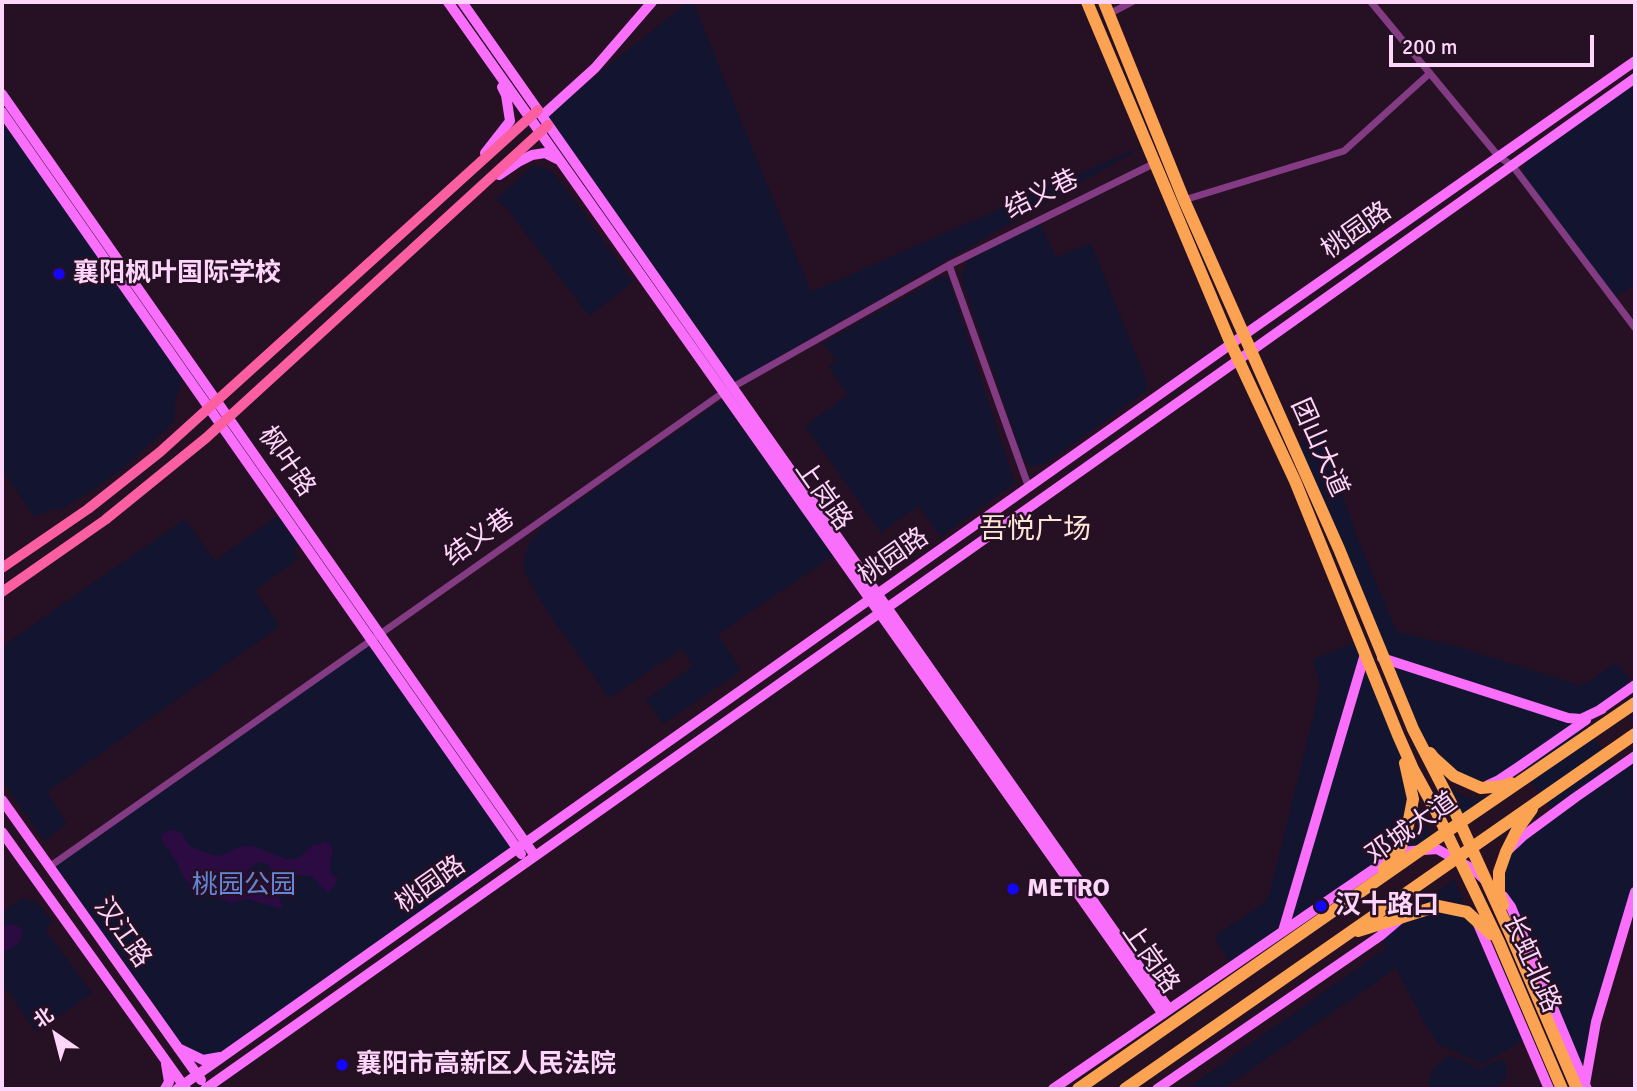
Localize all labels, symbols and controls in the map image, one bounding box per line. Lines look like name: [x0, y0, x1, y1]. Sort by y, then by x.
scale bar: [1392, 21, 1597, 65]
text: 200 m: [1402, 34, 1457, 60]
street label: 结义巷: [1000, 164, 1084, 226]
street label: 桃园路: [1316, 196, 1398, 266]
place label: 襄阳枫叶国际学校: [73, 258, 281, 290]
marker: 襄阳枫叶国际学校: [51, 266, 67, 282]
street label: 团山大道: [1284, 394, 1354, 502]
street label: 枫叶路: [251, 421, 321, 503]
street label: 上岗路: [788, 455, 858, 537]
street label: 结义巷: [439, 503, 521, 573]
district label: 吾悦广场: [979, 514, 1091, 548]
street label: 桃园路: [853, 522, 935, 592]
street label: 邓城大道: [1360, 786, 1464, 872]
street label: 桃园路: [390, 850, 472, 920]
park label: 桃园公园: [192, 870, 296, 902]
place label: METRO: [1027, 873, 1110, 905]
marker: METRO: [1005, 881, 1021, 897]
place label: 汉十路口: [1335, 890, 1439, 922]
street label: 汉江路: [87, 892, 157, 974]
marker: 汉十路口: [1313, 898, 1329, 914]
street label: 长虹北路: [1496, 910, 1566, 1018]
street label: 上岗路: [1115, 918, 1185, 1000]
north arrow: [21, 1000, 91, 1070]
text: 北: [29, 1003, 59, 1033]
place label: 襄阳市高新区人民法院: [356, 1049, 616, 1081]
marker: 襄阳市高新区人民法院: [334, 1057, 350, 1073]

